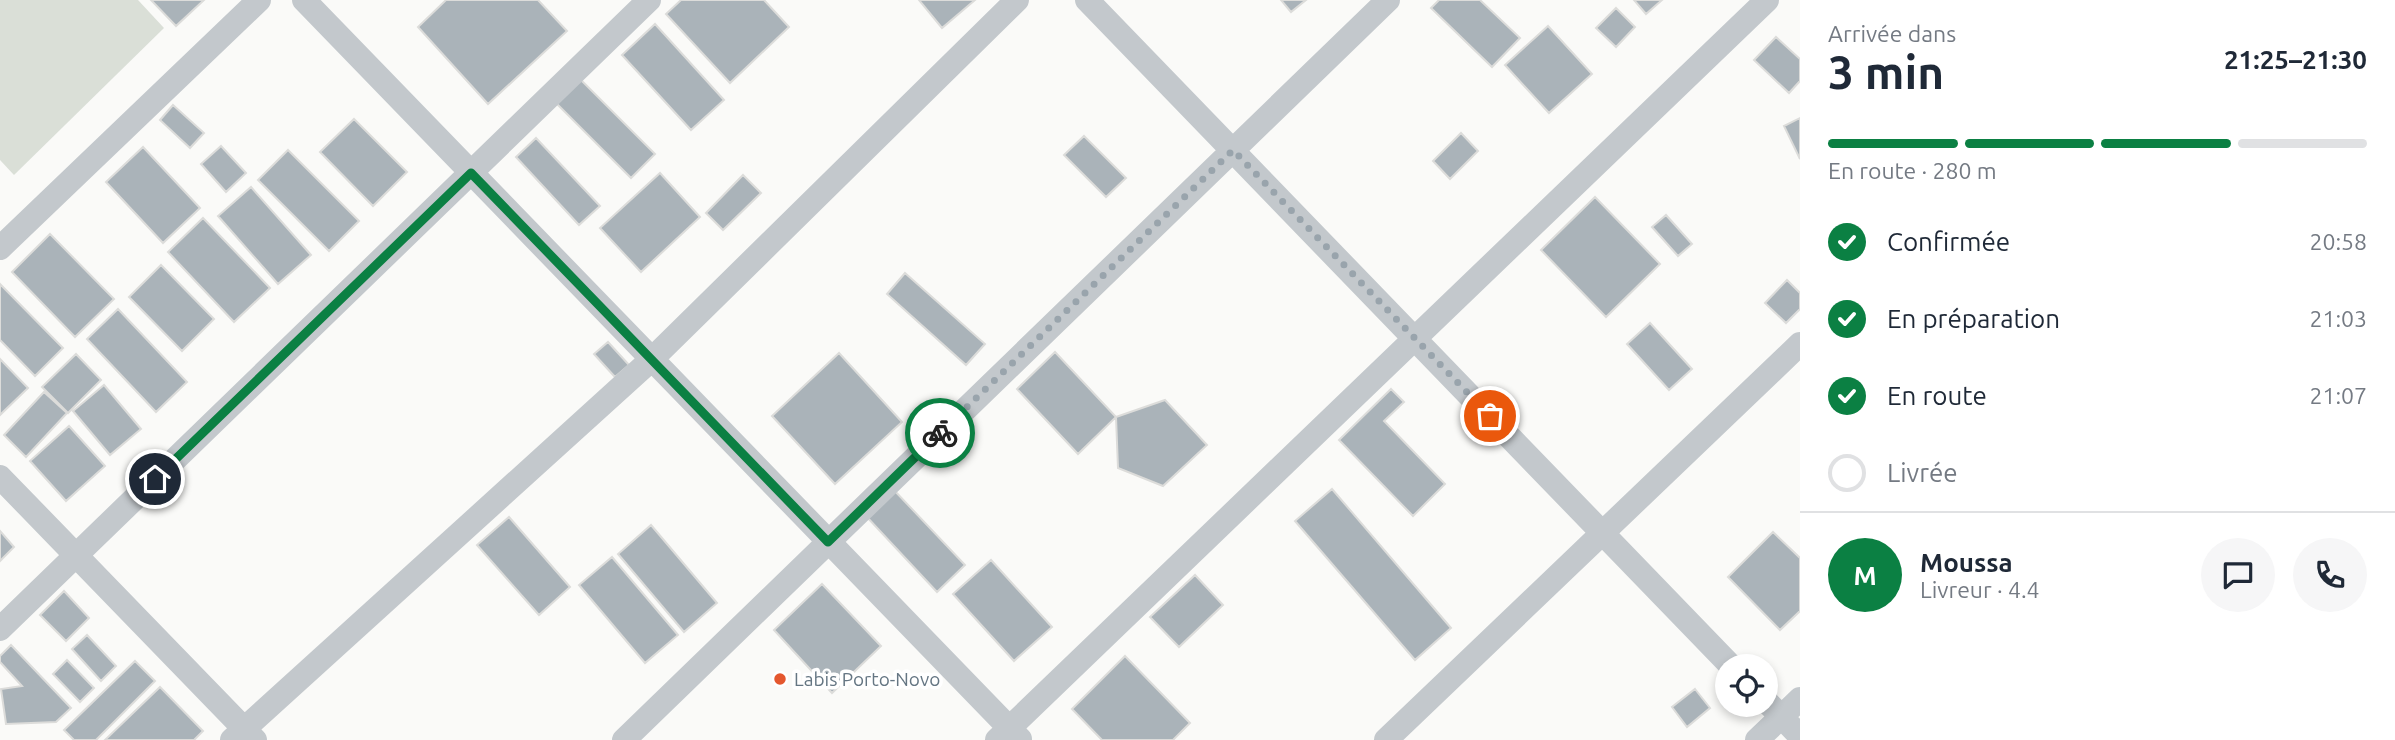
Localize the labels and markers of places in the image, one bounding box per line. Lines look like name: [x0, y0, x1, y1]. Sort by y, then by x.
pin: [1460, 386, 1520, 446]
pin: [125, 449, 185, 509]
place label: Labis Porto-Novo: [794, 668, 940, 690]
marker: Labis Porto-Novo: [772, 671, 788, 687]

